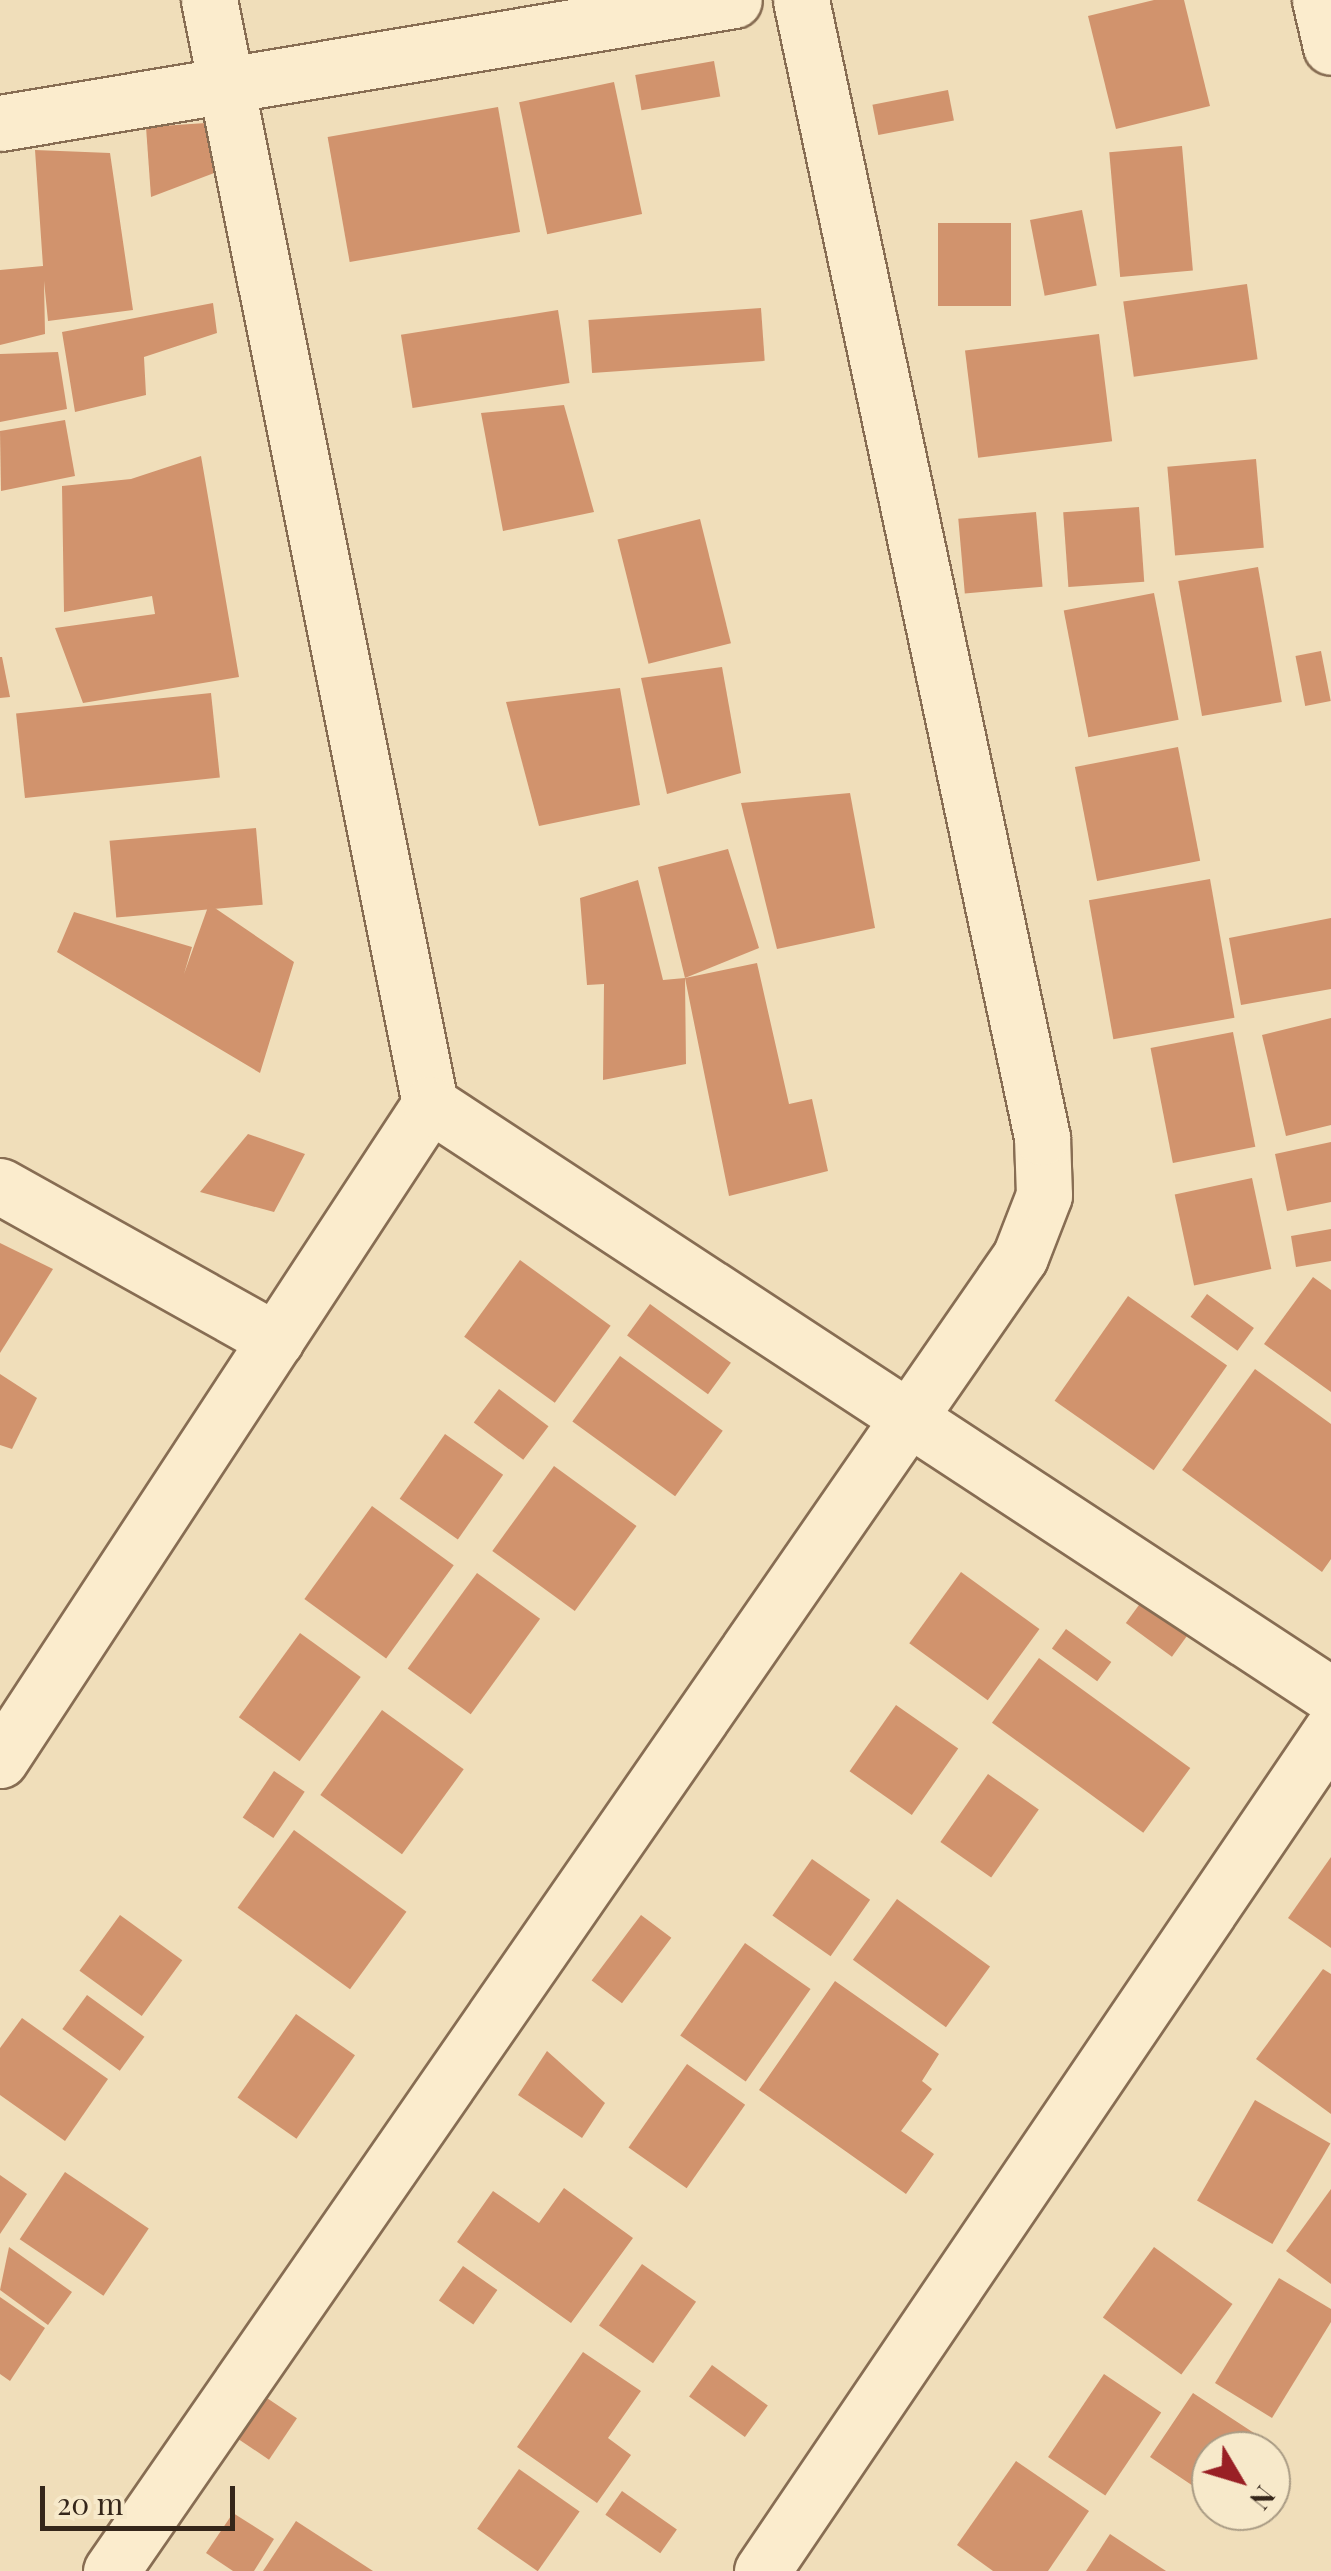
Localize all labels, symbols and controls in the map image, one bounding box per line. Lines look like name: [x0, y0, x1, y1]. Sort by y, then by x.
north arrow: [1191, 2431, 1291, 2531]
scale bar: [45, 2466, 240, 2528]
text: N: [1243, 2479, 1284, 2518]
text: 20 m: [57, 2483, 123, 2523]

